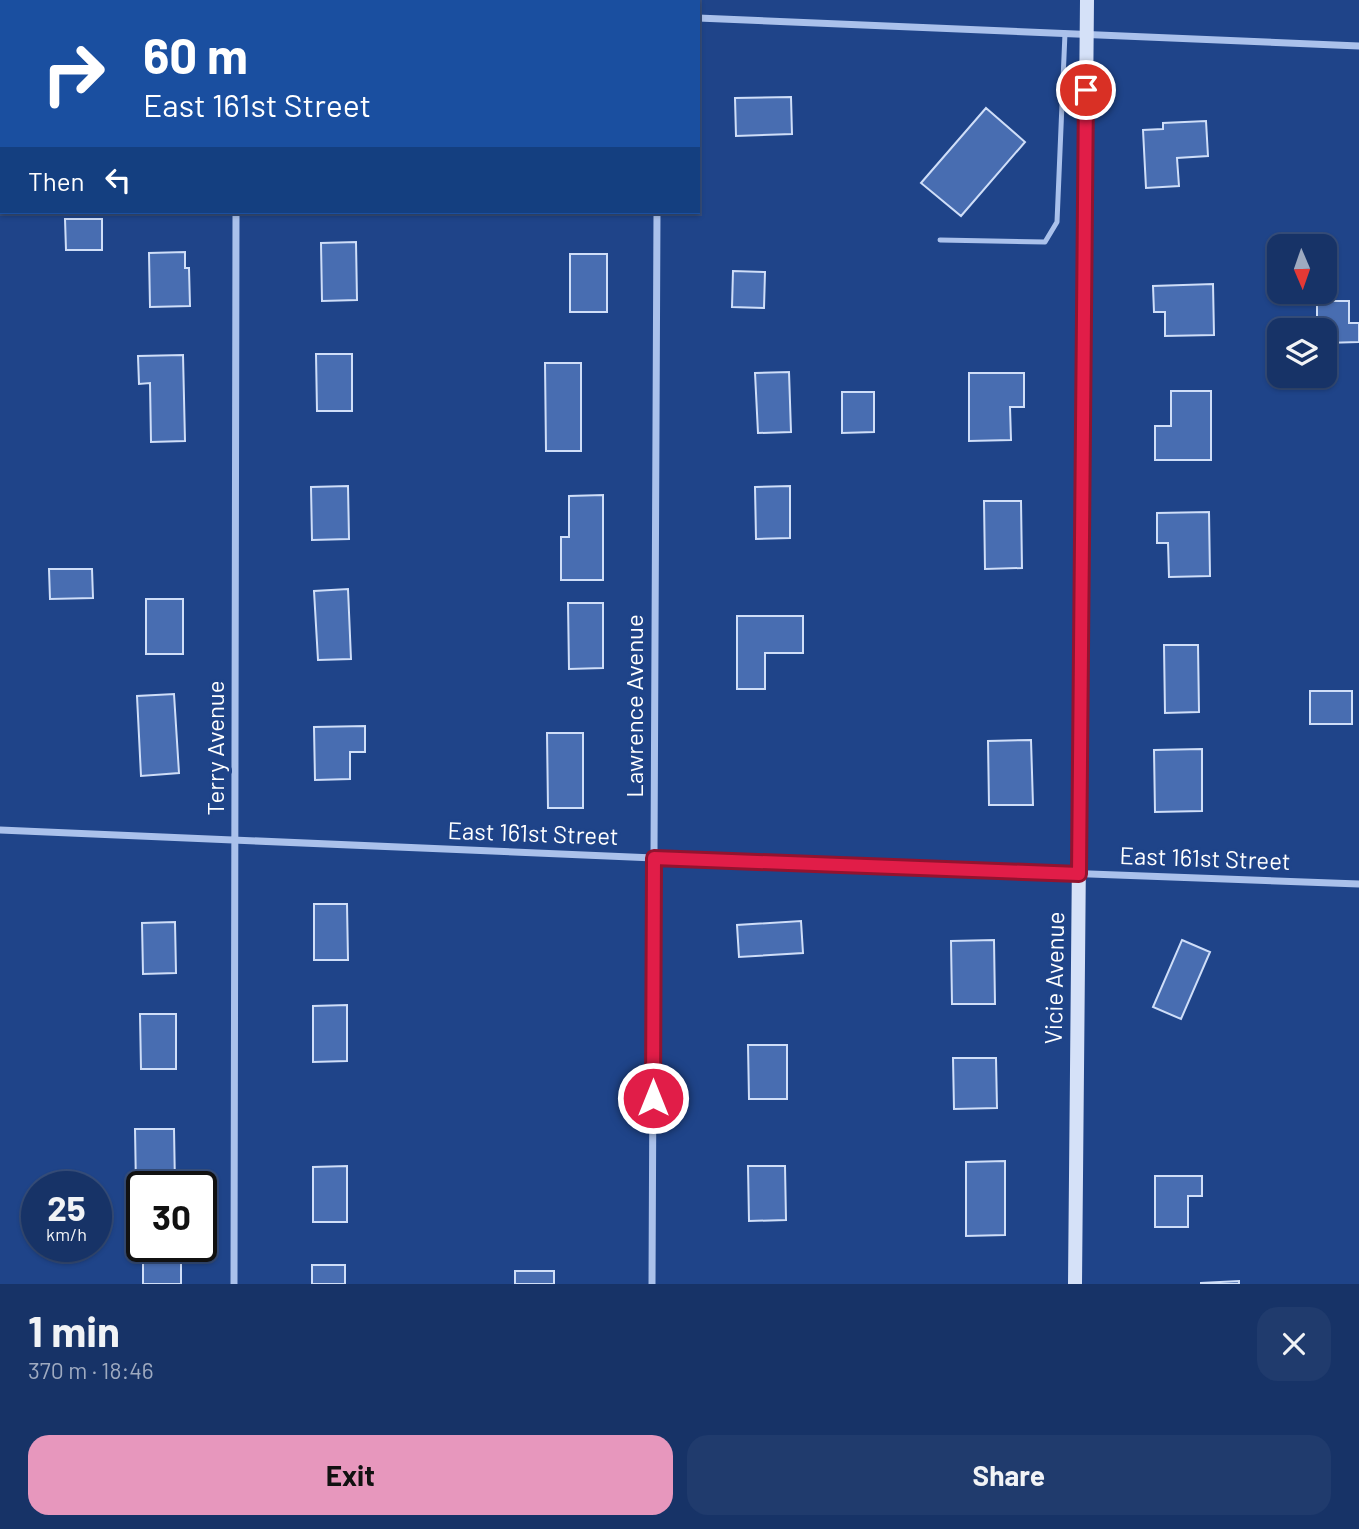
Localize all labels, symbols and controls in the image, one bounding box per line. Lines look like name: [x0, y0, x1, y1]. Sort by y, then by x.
text: 60 m: [143, 25, 248, 84]
icon: right: [28, 28, 119, 119]
pin: [1056, 60, 1116, 120]
icon: arrive: [1067, 71, 1105, 109]
text: East 161st Street: [143, 85, 371, 123]
icon: left: [99, 161, 137, 199]
text: Then: [28, 165, 85, 196]
north arrow: [1267, 234, 1337, 304]
map controls: [1267, 234, 1337, 388]
button: layers: [1267, 318, 1337, 388]
street label: Lawrence Avenue: [619, 614, 648, 798]
street label: Terry Avenue: [200, 680, 229, 816]
street label: East 161st Street: [447, 815, 619, 850]
street label: East 161st Street: [1119, 840, 1291, 875]
street label: Vicie Avenue: [1038, 911, 1069, 1045]
position arrow: [616, 1061, 690, 1135]
speed limit sign: 30: [126, 1171, 217, 1262]
text: 25: [47, 1186, 86, 1228]
text: km/h: [46, 1223, 87, 1245]
text: 1 min: [28, 1305, 120, 1355]
button: close: [1257, 1307, 1331, 1381]
text: 370 m · 18:46: [28, 1356, 154, 1384]
button: Exit: [28, 1435, 673, 1515]
button: Share: [687, 1435, 1331, 1515]

